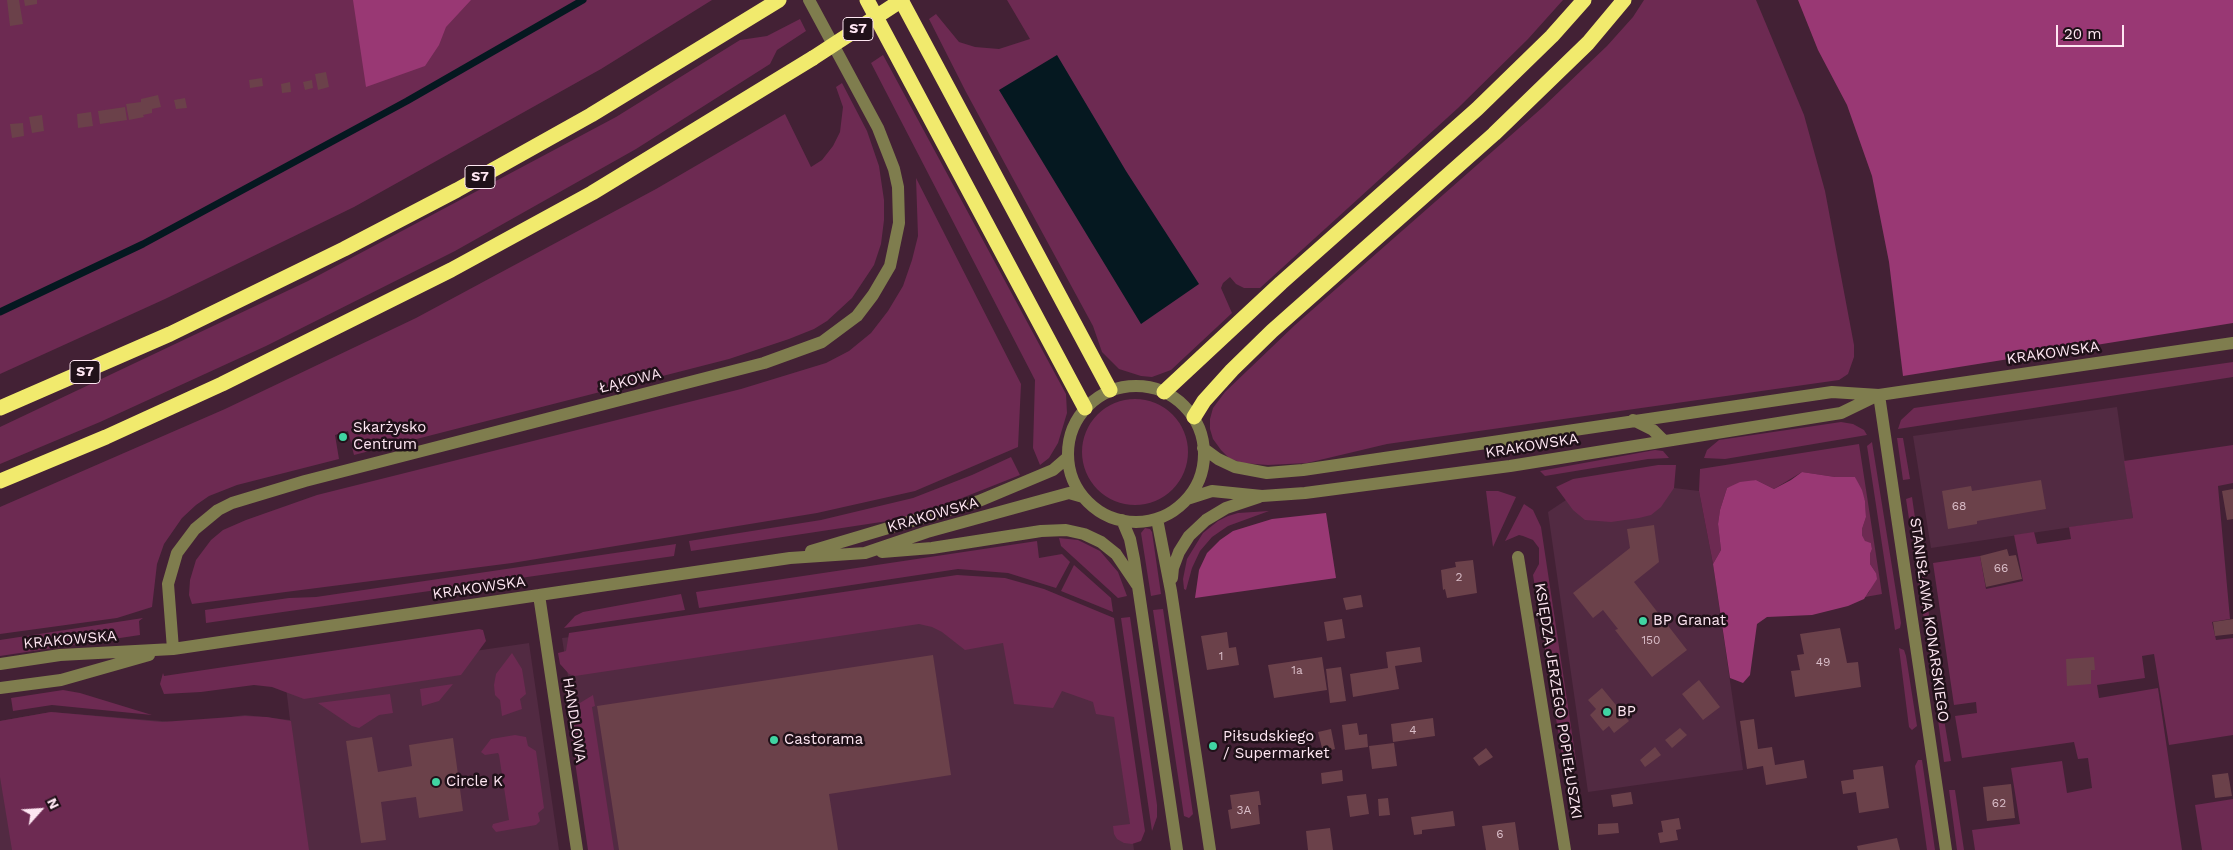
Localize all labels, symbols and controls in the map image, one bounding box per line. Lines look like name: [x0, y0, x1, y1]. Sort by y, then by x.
scale bar: [2058, 15, 2126, 47]
road number: S7: [843, 18, 873, 40]
text: 20 m: [2064, 25, 2102, 43]
road number: S7: [465, 166, 495, 188]
street label: KRAKOWSKA: [2005, 338, 2101, 368]
road number: S7: [70, 361, 100, 384]
street label: ŁĄKOWA: [597, 365, 663, 397]
place label: Skarżysko Centrum: [353, 419, 426, 454]
street label: KRAKOWSKA: [1484, 430, 1580, 462]
marker: Skarżysko Centrum: [337, 431, 349, 443]
street label: KRAKOWSKA: [885, 493, 981, 537]
house number: 68: [1952, 499, 1966, 513]
street label: STANISŁAWA KONARSKIEGO: [1906, 517, 1952, 723]
house number: 66: [1994, 561, 2008, 575]
house number: 2: [1456, 570, 1462, 584]
street label: KRAKOWSKA: [431, 573, 527, 603]
street label: KSIĘDZA JERZEGO POPIEŁUSZKI: [1530, 582, 1586, 820]
place label: BP Granat: [1653, 612, 1726, 630]
marker: BP Granat: [1637, 615, 1649, 627]
street label: KRAKOWSKA: [22, 627, 118, 653]
house number: 150: [1641, 633, 1661, 647]
house number: 1: [1219, 649, 1223, 663]
house number: 49: [1816, 655, 1830, 669]
house number: 1a: [1291, 663, 1303, 677]
street label: HANDLOWA: [558, 676, 590, 764]
place label: BP: [1617, 703, 1636, 721]
marker: BP: [1601, 706, 1613, 718]
house number: 4: [1409, 723, 1417, 737]
place label: Piłsudskiego / Supermarket: [1223, 728, 1329, 763]
place label: Castorama: [784, 731, 863, 749]
marker: Castorama: [768, 734, 780, 746]
marker: Piłsudskiego / Supermarket: [1207, 740, 1219, 752]
place label: Circle K: [446, 773, 503, 791]
marker: Circle K: [430, 776, 442, 788]
north arrow: [15, 785, 65, 835]
text: N: [44, 795, 63, 812]
house number: 62: [1992, 796, 2006, 810]
house number: 3A: [1237, 803, 1251, 817]
house number: 6: [1496, 827, 1504, 841]

